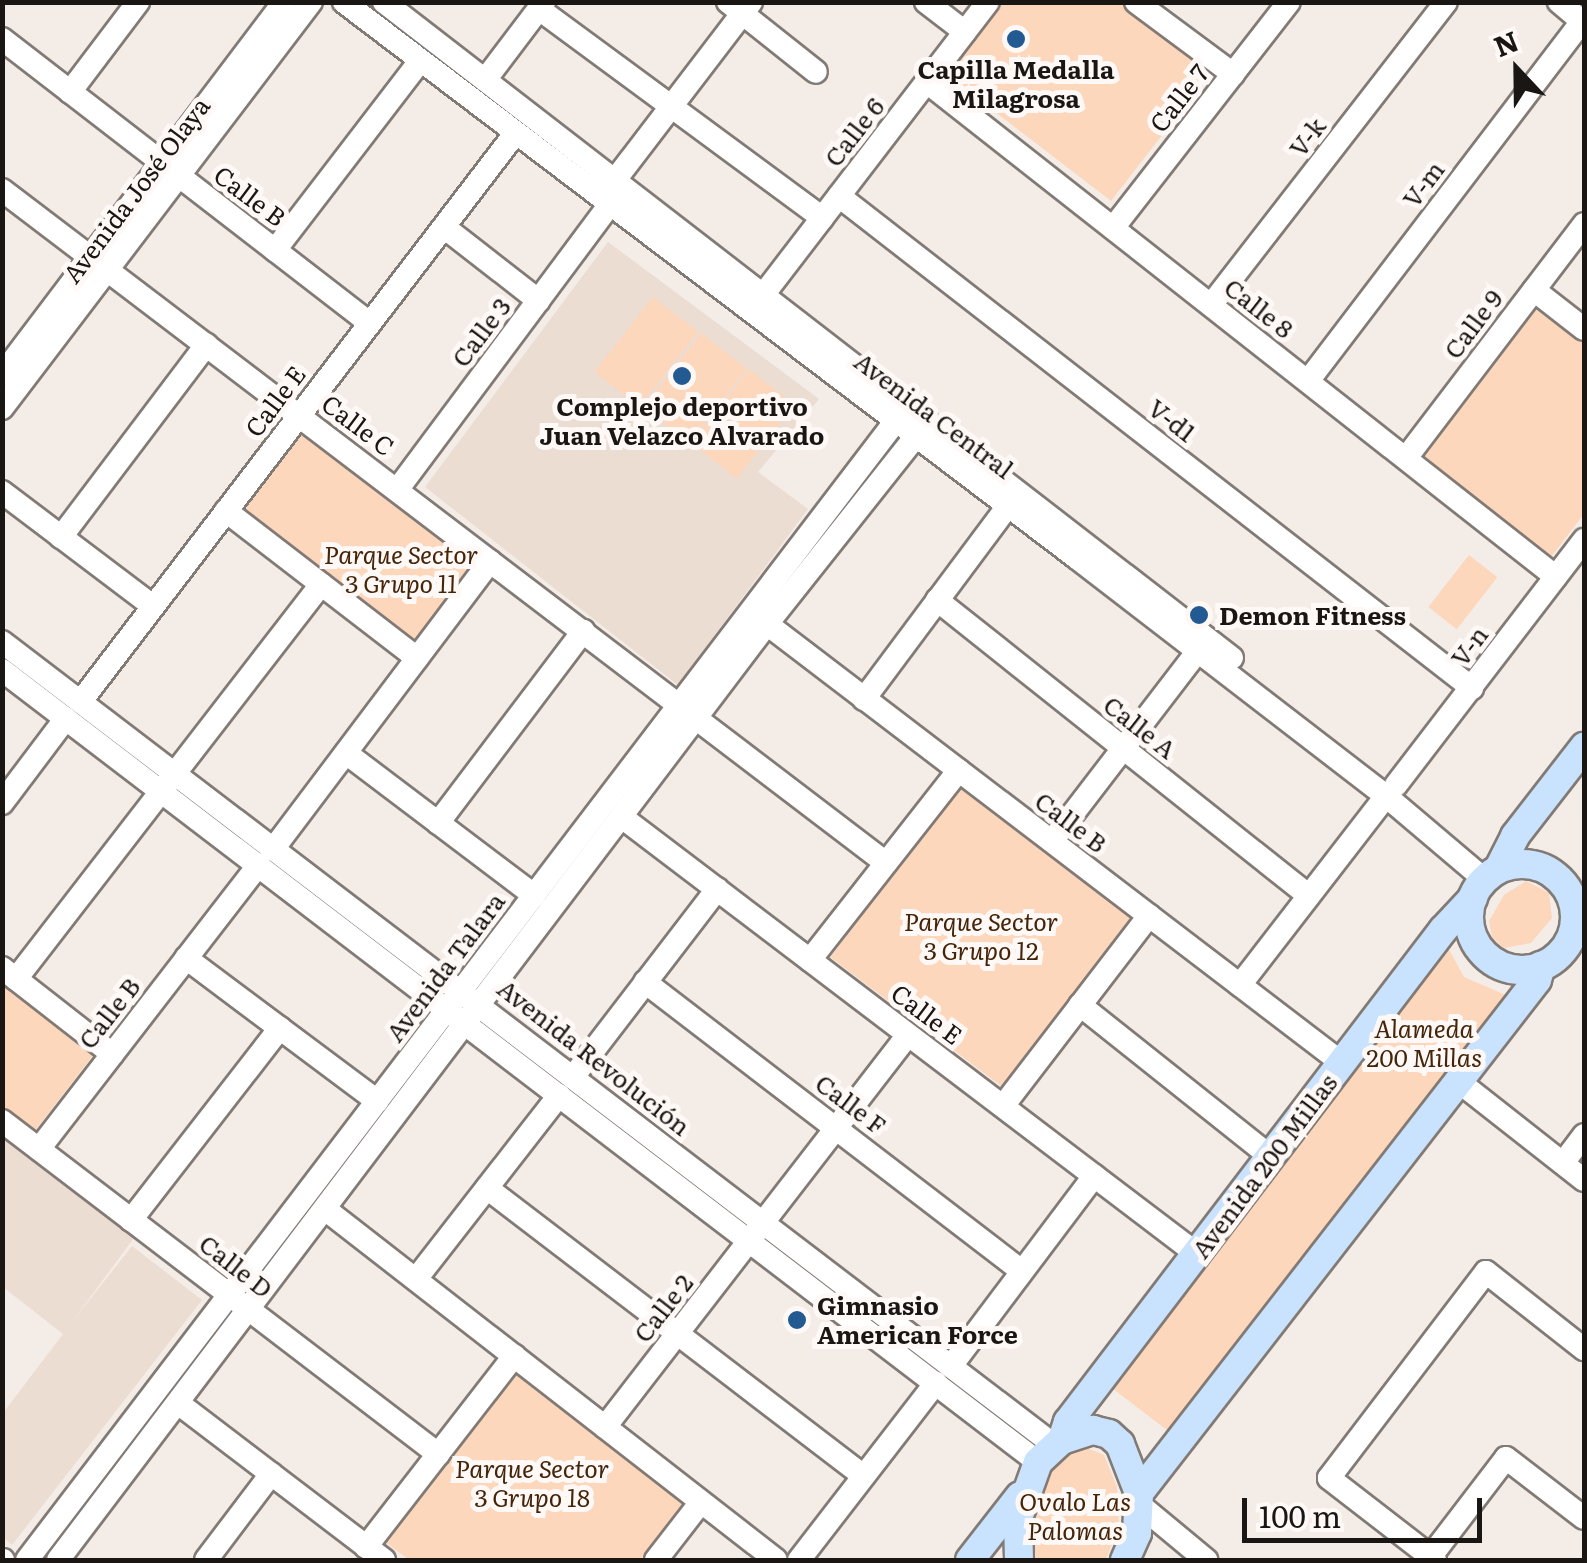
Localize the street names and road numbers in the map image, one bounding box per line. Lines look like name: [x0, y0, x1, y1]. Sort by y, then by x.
street label: Calle 7: [1143, 58, 1215, 138]
street label: Avenida José Olaya: [56, 91, 216, 289]
street label: Calle 6: [818, 92, 890, 172]
street label: V-k: [1282, 111, 1332, 163]
street label: V-m: [1396, 155, 1450, 213]
street label: Calle B: [208, 159, 292, 233]
street label: Calle 8: [1219, 272, 1299, 344]
street label: Calle 9: [1437, 284, 1509, 364]
street label: Calle 3: [445, 292, 517, 372]
street label: Avenida Central: [849, 346, 1019, 484]
street label: Calle E: [239, 360, 311, 442]
street label: Calle C: [316, 388, 400, 462]
street label: V-d1: [1142, 392, 1202, 448]
street label: V-n: [1444, 620, 1494, 672]
street label: Calle A: [1098, 689, 1182, 765]
street label: Calle B: [1029, 785, 1113, 859]
street label: Avenida Talara: [379, 887, 511, 1047]
street label: Calle B: [72, 972, 146, 1054]
street label: Avenida Revolución: [492, 973, 696, 1141]
street label: Calle E: [886, 978, 968, 1050]
street label: Calle F: [810, 1068, 892, 1140]
street label: Avenida 200 Millas: [1185, 1068, 1343, 1264]
street label: Calle D: [194, 1228, 278, 1304]
street label: Calle 2: [627, 1268, 699, 1348]

